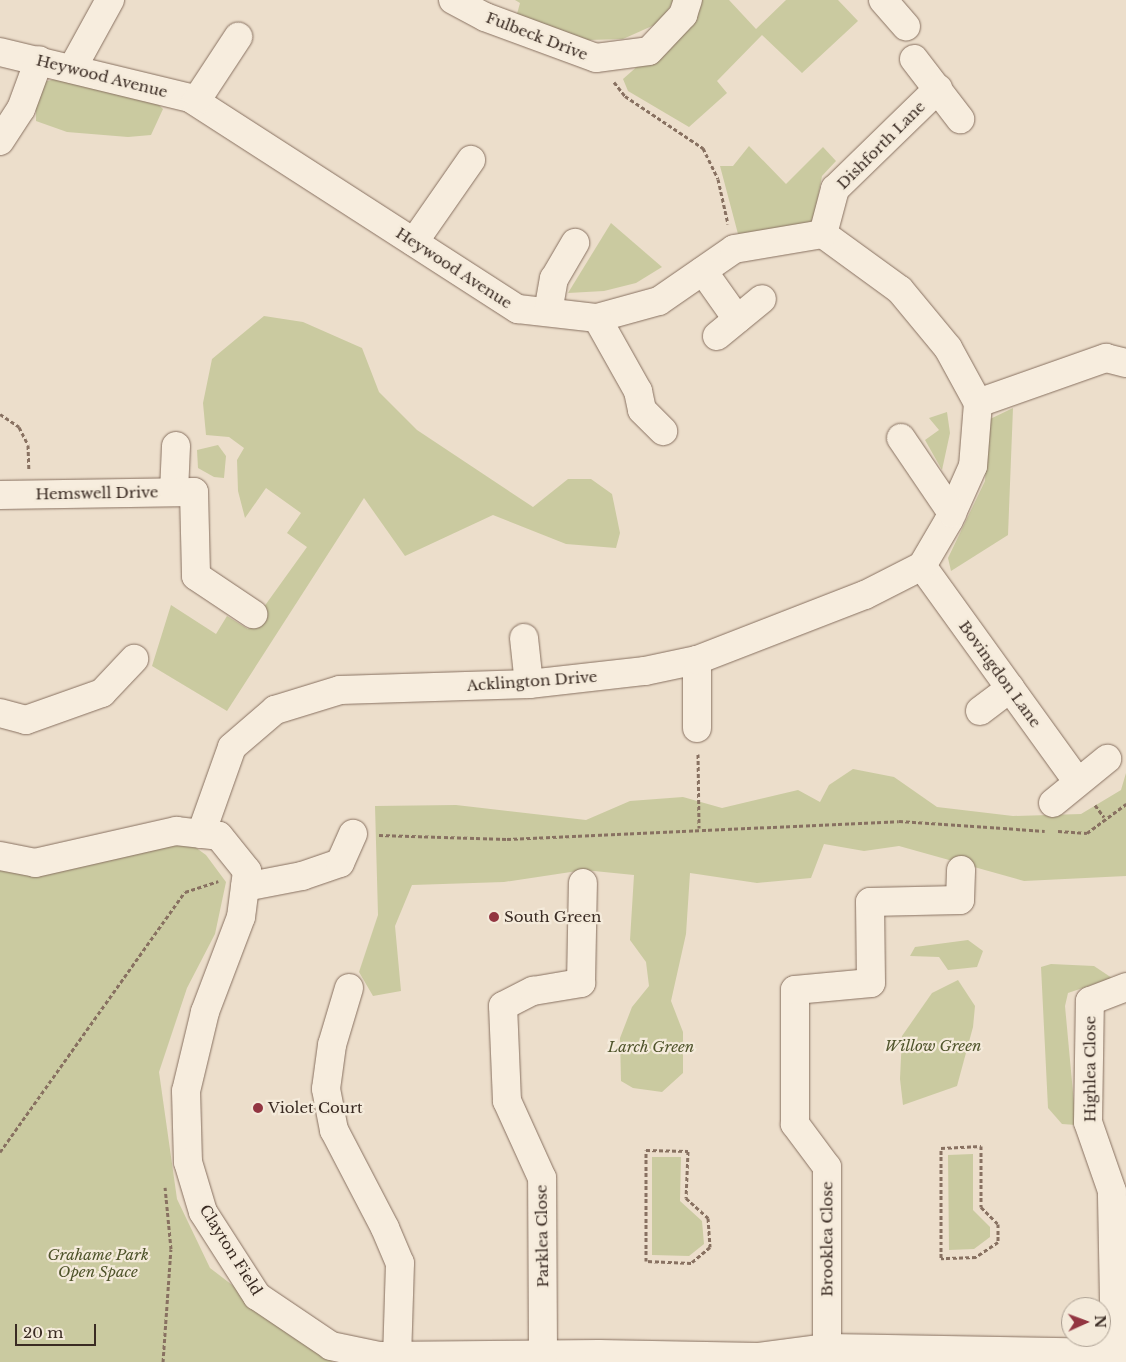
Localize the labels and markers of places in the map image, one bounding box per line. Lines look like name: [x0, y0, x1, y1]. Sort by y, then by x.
place label: South Green: [504, 908, 601, 926]
marker: South Green: [488, 911, 500, 923]
place label: Violet Court: [268, 1099, 363, 1117]
marker: Violet Court: [252, 1102, 264, 1114]

